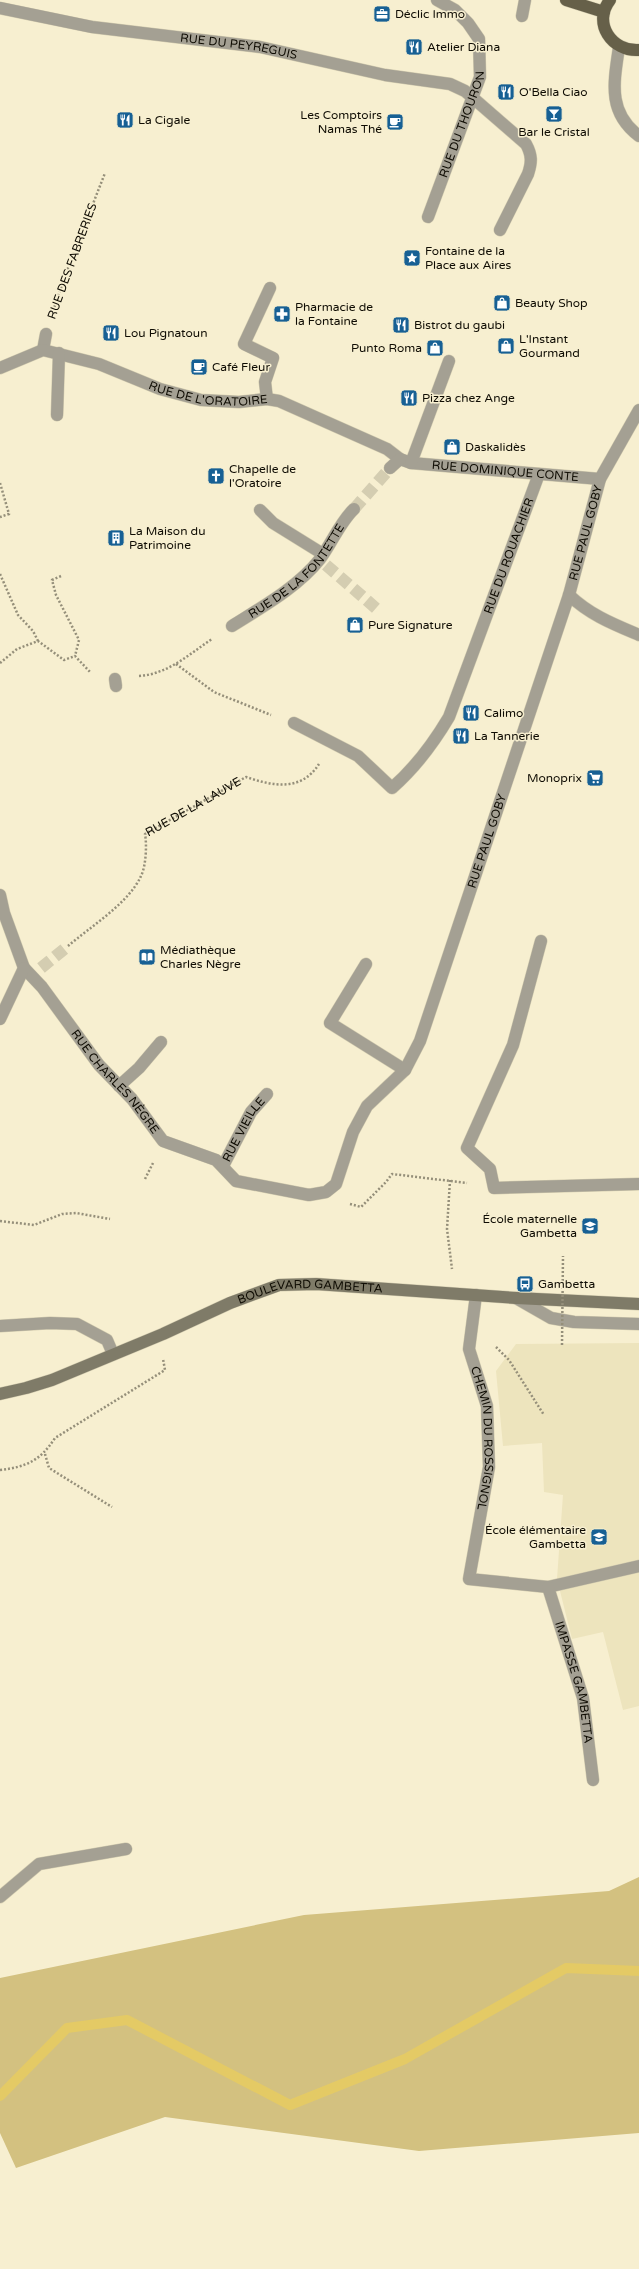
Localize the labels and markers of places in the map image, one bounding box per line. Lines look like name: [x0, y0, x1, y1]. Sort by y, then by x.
office icon: Déclic Immo: [372, 4, 392, 24]
place label: Déclic Immo: [395, 7, 465, 21]
restaurant icon: Atelier Diana: [404, 37, 424, 57]
place label: Atelier Diana: [427, 40, 500, 54]
restaurant icon: O'Bella Ciao: [496, 82, 516, 102]
place label: O'Bella Ciao: [519, 85, 588, 99]
bar icon: Bar le Cristal: [544, 104, 564, 124]
place label: Les Comptoirs Namas Thé: [300, 108, 382, 136]
restaurant icon: La Cigale: [115, 110, 135, 130]
cafe icon: Les Comptoirs Namas Thé: [385, 112, 405, 132]
place label: La Cigale: [138, 113, 190, 127]
place label: Bar le Cristal: [518, 125, 590, 139]
place label: Fontaine de la Place aux Aires: [425, 244, 512, 272]
place icon: Fontaine de la Place aux Aires: [402, 248, 422, 268]
shop icon: Beauty Shop: [492, 293, 512, 313]
place label: Beauty Shop: [515, 296, 588, 310]
place label: Pharmacie de la Fontaine: [295, 300, 373, 328]
pharmacy icon: Pharmacie de la Fontaine: [272, 304, 292, 324]
restaurant icon: Bistrot du gaubi: [391, 315, 411, 335]
place label: Bistrot du gaubi: [414, 318, 505, 332]
restaurant icon: Lou Pignatoun: [101, 323, 121, 343]
place label: Lou Pignatoun: [124, 326, 208, 340]
place label: L'Instant Gourmand: [519, 332, 580, 360]
shop icon: L'Instant Gourmand: [496, 336, 516, 356]
shop icon: Punto Roma: [425, 338, 445, 358]
place label: Punto Roma: [351, 341, 422, 355]
cafe icon: Café Fleur: [189, 357, 209, 377]
place label: Café Fleur: [212, 360, 270, 374]
restaurant icon: Pizza chez Ange: [399, 388, 419, 408]
place label: Pizza chez Ange: [422, 391, 515, 405]
shop icon: Daskalidès: [442, 437, 462, 457]
place label: Daskalidès: [465, 440, 526, 454]
place label: Chapelle de l'Oratoire: [229, 462, 296, 490]
church icon: Chapelle de l'Oratoire: [206, 466, 226, 486]
place label: La Maison du Patrimoine: [129, 524, 205, 552]
building icon: La Maison du Patrimoine: [106, 528, 126, 548]
shop icon: Pure Signature: [345, 615, 365, 635]
place label: Pure Signature: [368, 618, 453, 632]
restaurant icon: Calimo: [461, 703, 481, 723]
place label: Calimo: [484, 706, 523, 720]
restaurant icon: La Tannerie: [451, 726, 471, 746]
place label: La Tannerie: [474, 729, 540, 743]
supermarket icon: Monoprix: [585, 768, 605, 788]
place label: Monoprix: [527, 771, 582, 785]
place label: Médiathèque Charles Nègre: [160, 943, 241, 971]
library icon: Médiathèque Charles Nègre: [137, 947, 157, 967]
place label: École maternelle Gambetta: [483, 1212, 577, 1240]
school or university icon: École maternelle Gambetta: [580, 1216, 600, 1236]
bus stop icon: Gambetta: [515, 1274, 535, 1294]
place label: Gambetta: [538, 1277, 595, 1291]
place label: École élémentaire Gambetta: [485, 1523, 586, 1551]
school or university icon: École élémentaire Gambetta: [589, 1527, 609, 1547]

